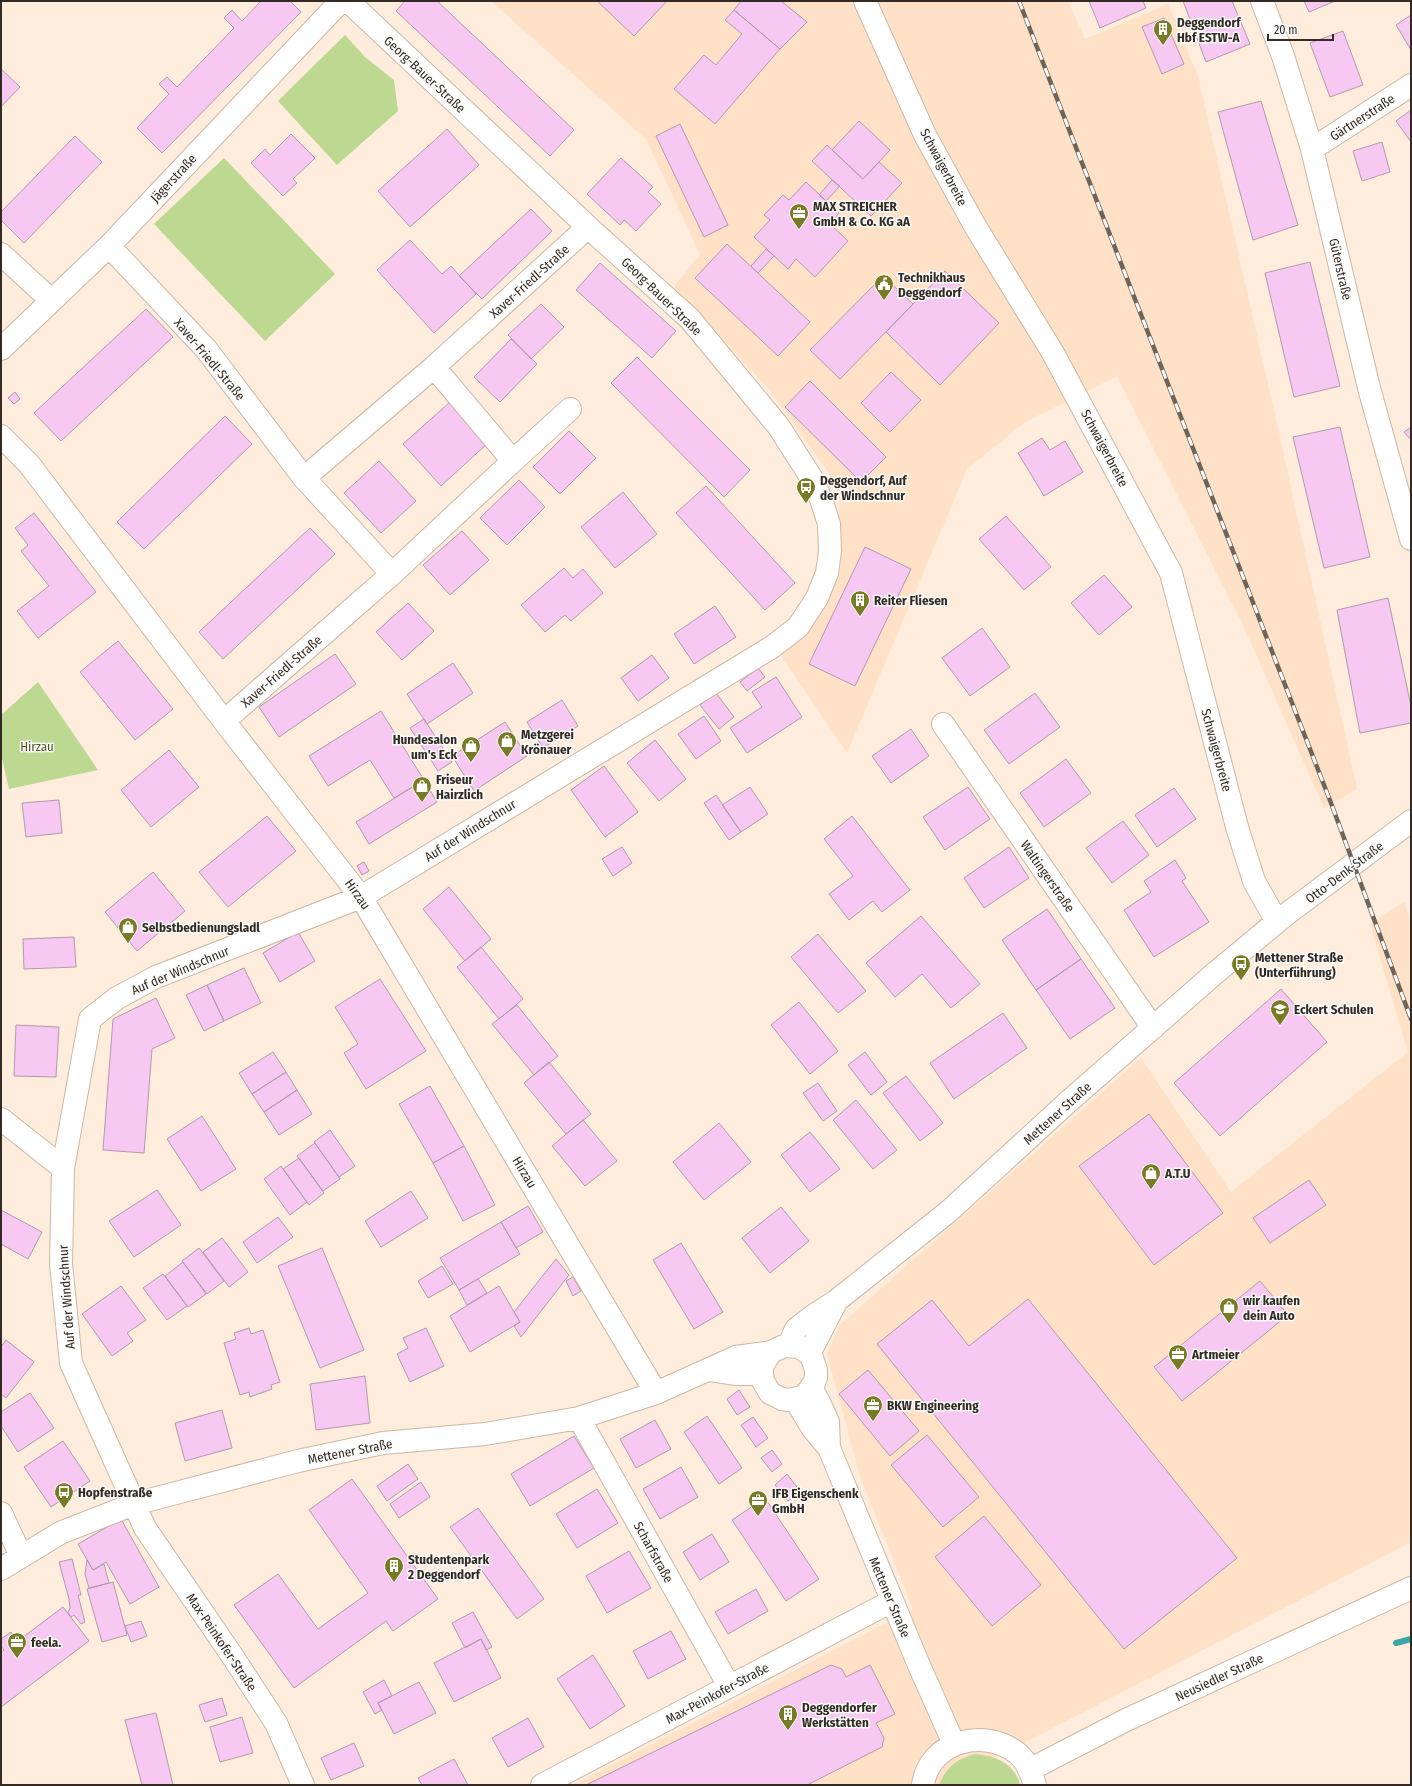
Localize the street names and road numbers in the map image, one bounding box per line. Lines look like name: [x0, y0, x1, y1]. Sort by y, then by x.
street label: Georg-Bauer-Straße: [381, 33, 468, 116]
street label: Gärtnerstraße: [1327, 91, 1397, 144]
street label: Schwaigerbreite: [917, 126, 970, 208]
street label: Jägerstraße: [147, 151, 199, 205]
street label: Güterstraße: [1326, 237, 1355, 301]
street label: Xaver-Friedl-Straße: [486, 242, 572, 321]
street label: Georg-Bauer-Straße: [618, 254, 705, 338]
street label: Xaver-Friedl-Straße: [171, 315, 248, 403]
street label: Schwaigerbreite: [1078, 407, 1131, 489]
street label: Xaver-Friedl-Straße: [238, 632, 325, 711]
street label: Schwaigerbreite: [1198, 707, 1235, 793]
street label: Auf der Windschnur: [422, 796, 519, 865]
street label: Waltingerstraße: [1017, 838, 1078, 915]
street label: Otto-Denk-Straße: [1302, 838, 1386, 906]
street label: Hirzau: [342, 876, 373, 912]
street label: Auf der Windschnur: [129, 943, 232, 998]
street label: Mettener Straße: [1020, 1079, 1094, 1148]
street label: Hirzau: [509, 1154, 540, 1191]
street label: Auf der Windschnur: [55, 1244, 78, 1350]
street label: Mettener Straße: [307, 1436, 394, 1467]
street label: Scharfstraße: [631, 1519, 676, 1585]
street label: Mettener Straße: [866, 1555, 913, 1640]
street label: Max-Peinkofer-Straße: [183, 1591, 260, 1694]
street label: Neusiedler Straße: [1173, 1651, 1266, 1704]
street label: Max-Peinkofer-Straße: [663, 1660, 771, 1727]

